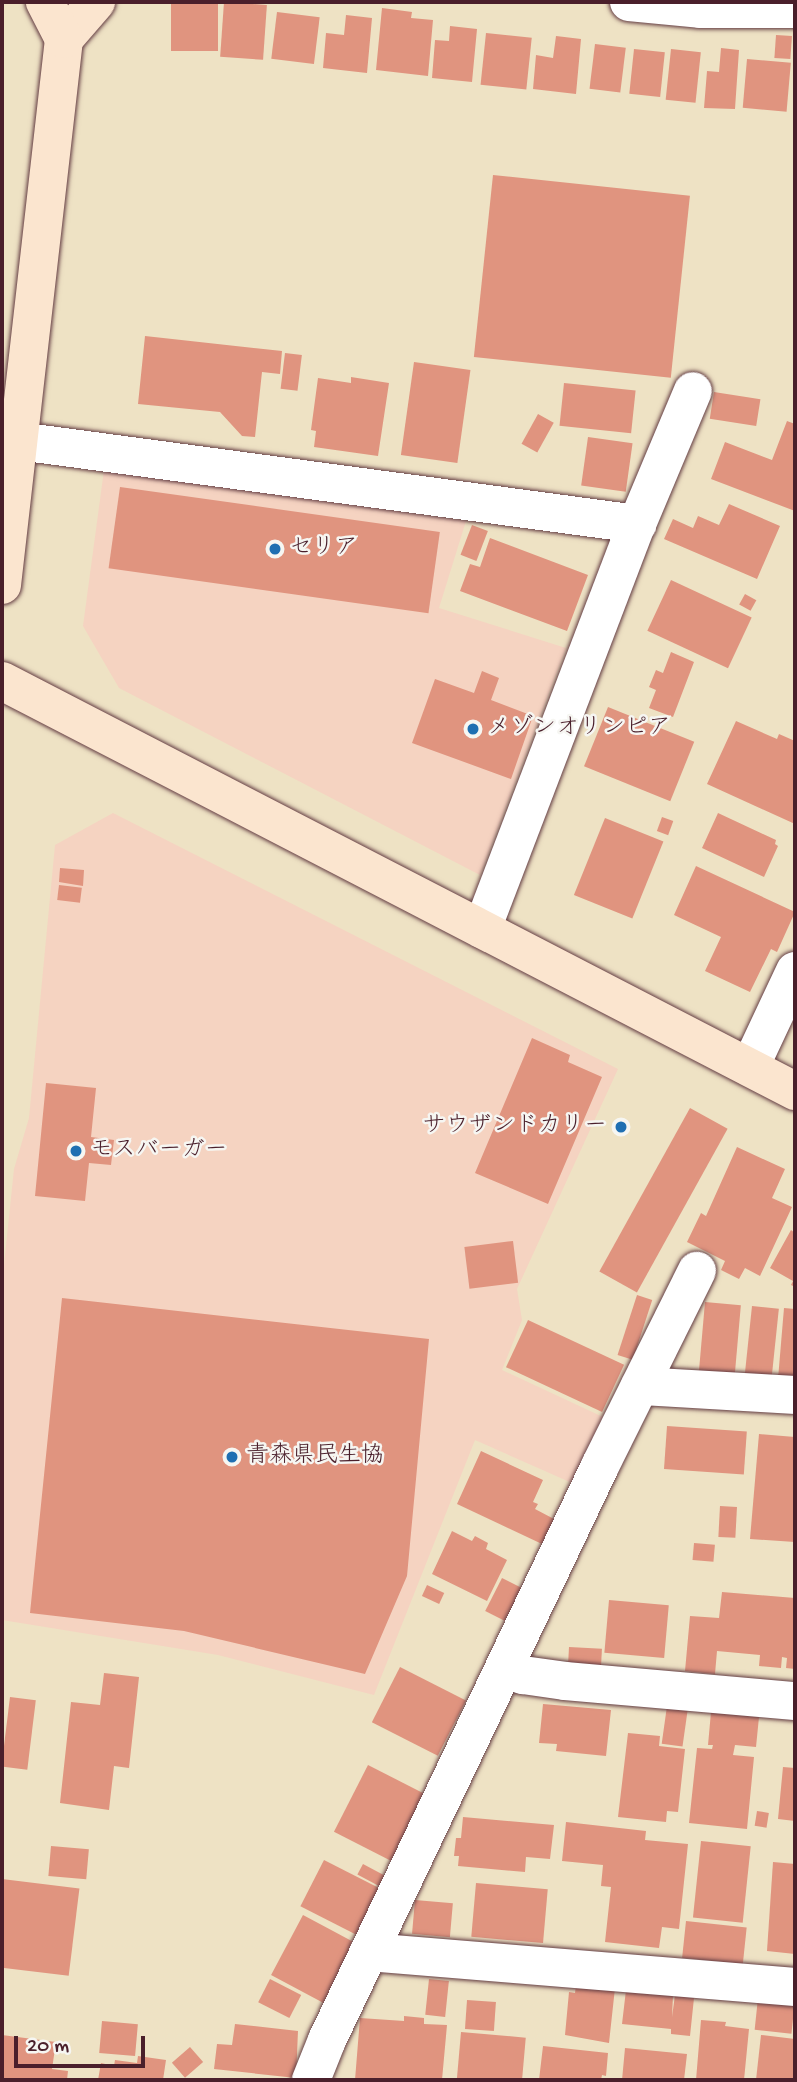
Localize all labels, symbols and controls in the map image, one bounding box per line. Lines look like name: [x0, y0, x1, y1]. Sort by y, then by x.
place label: セリア: [289, 535, 358, 563]
marker: セリア: [267, 541, 283, 557]
place label: メゾンオリンピア: [487, 715, 671, 743]
marker: メゾンオリンピア: [465, 721, 481, 737]
place label: サウザンドカリー: [423, 1113, 607, 1141]
marker: サウザンドカリー: [613, 1119, 629, 1135]
place label: モスバーガー: [90, 1137, 228, 1165]
marker: モスバーガー: [68, 1143, 84, 1159]
place label: 青森県民生協: [246, 1443, 384, 1471]
marker: 青森県民生協: [224, 1449, 240, 1465]
scale bar: [18, 2022, 149, 2066]
text: 20 m: [27, 2035, 69, 2060]

